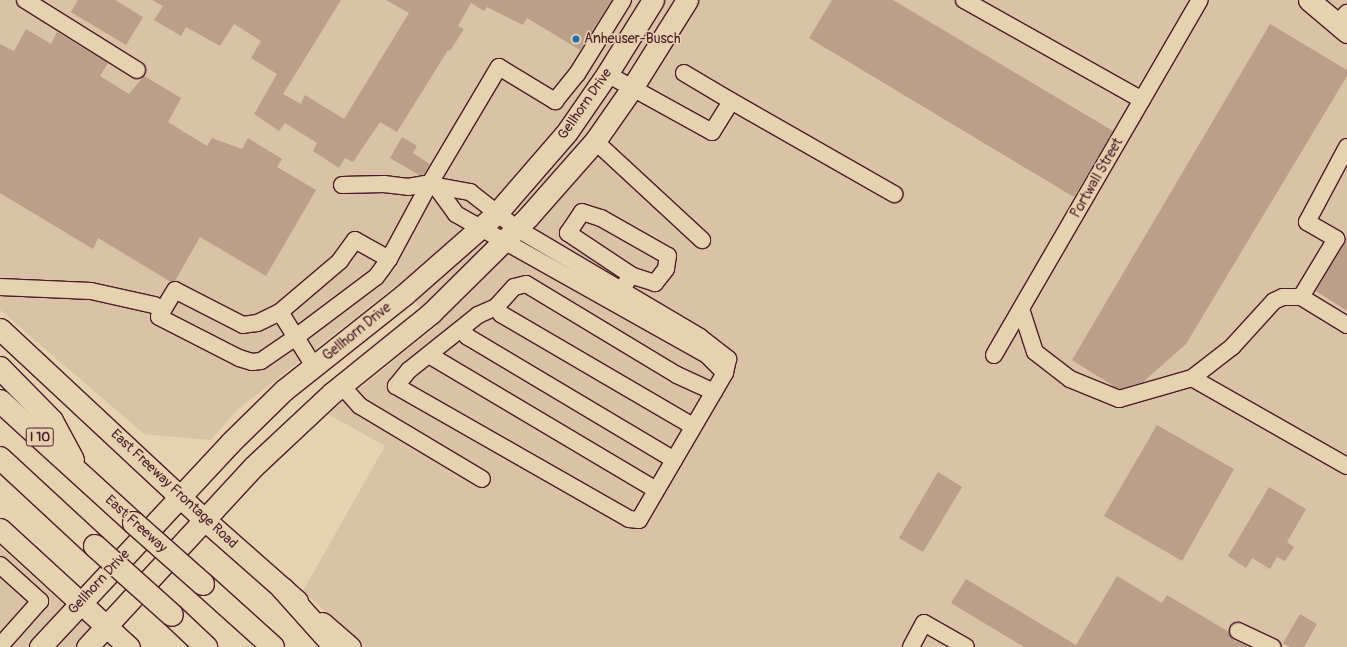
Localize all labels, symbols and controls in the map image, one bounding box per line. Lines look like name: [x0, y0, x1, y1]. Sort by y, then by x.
place label: Anheuser-Busch: [584, 31, 681, 47]
marker: Anheuser-Busch: [571, 34, 581, 44]
street label: Gellhorn Drive: [554, 65, 616, 143]
street label: Portwall Street: [1067, 135, 1127, 221]
street label: Gellhorn Drive: [320, 299, 394, 365]
road number: I 10: [25, 426, 55, 448]
street label: East Freeway Frontage Road: [107, 426, 241, 552]
street label: East Freeway: [102, 492, 170, 556]
street label: Gellhorn Drive: [65, 546, 133, 618]

